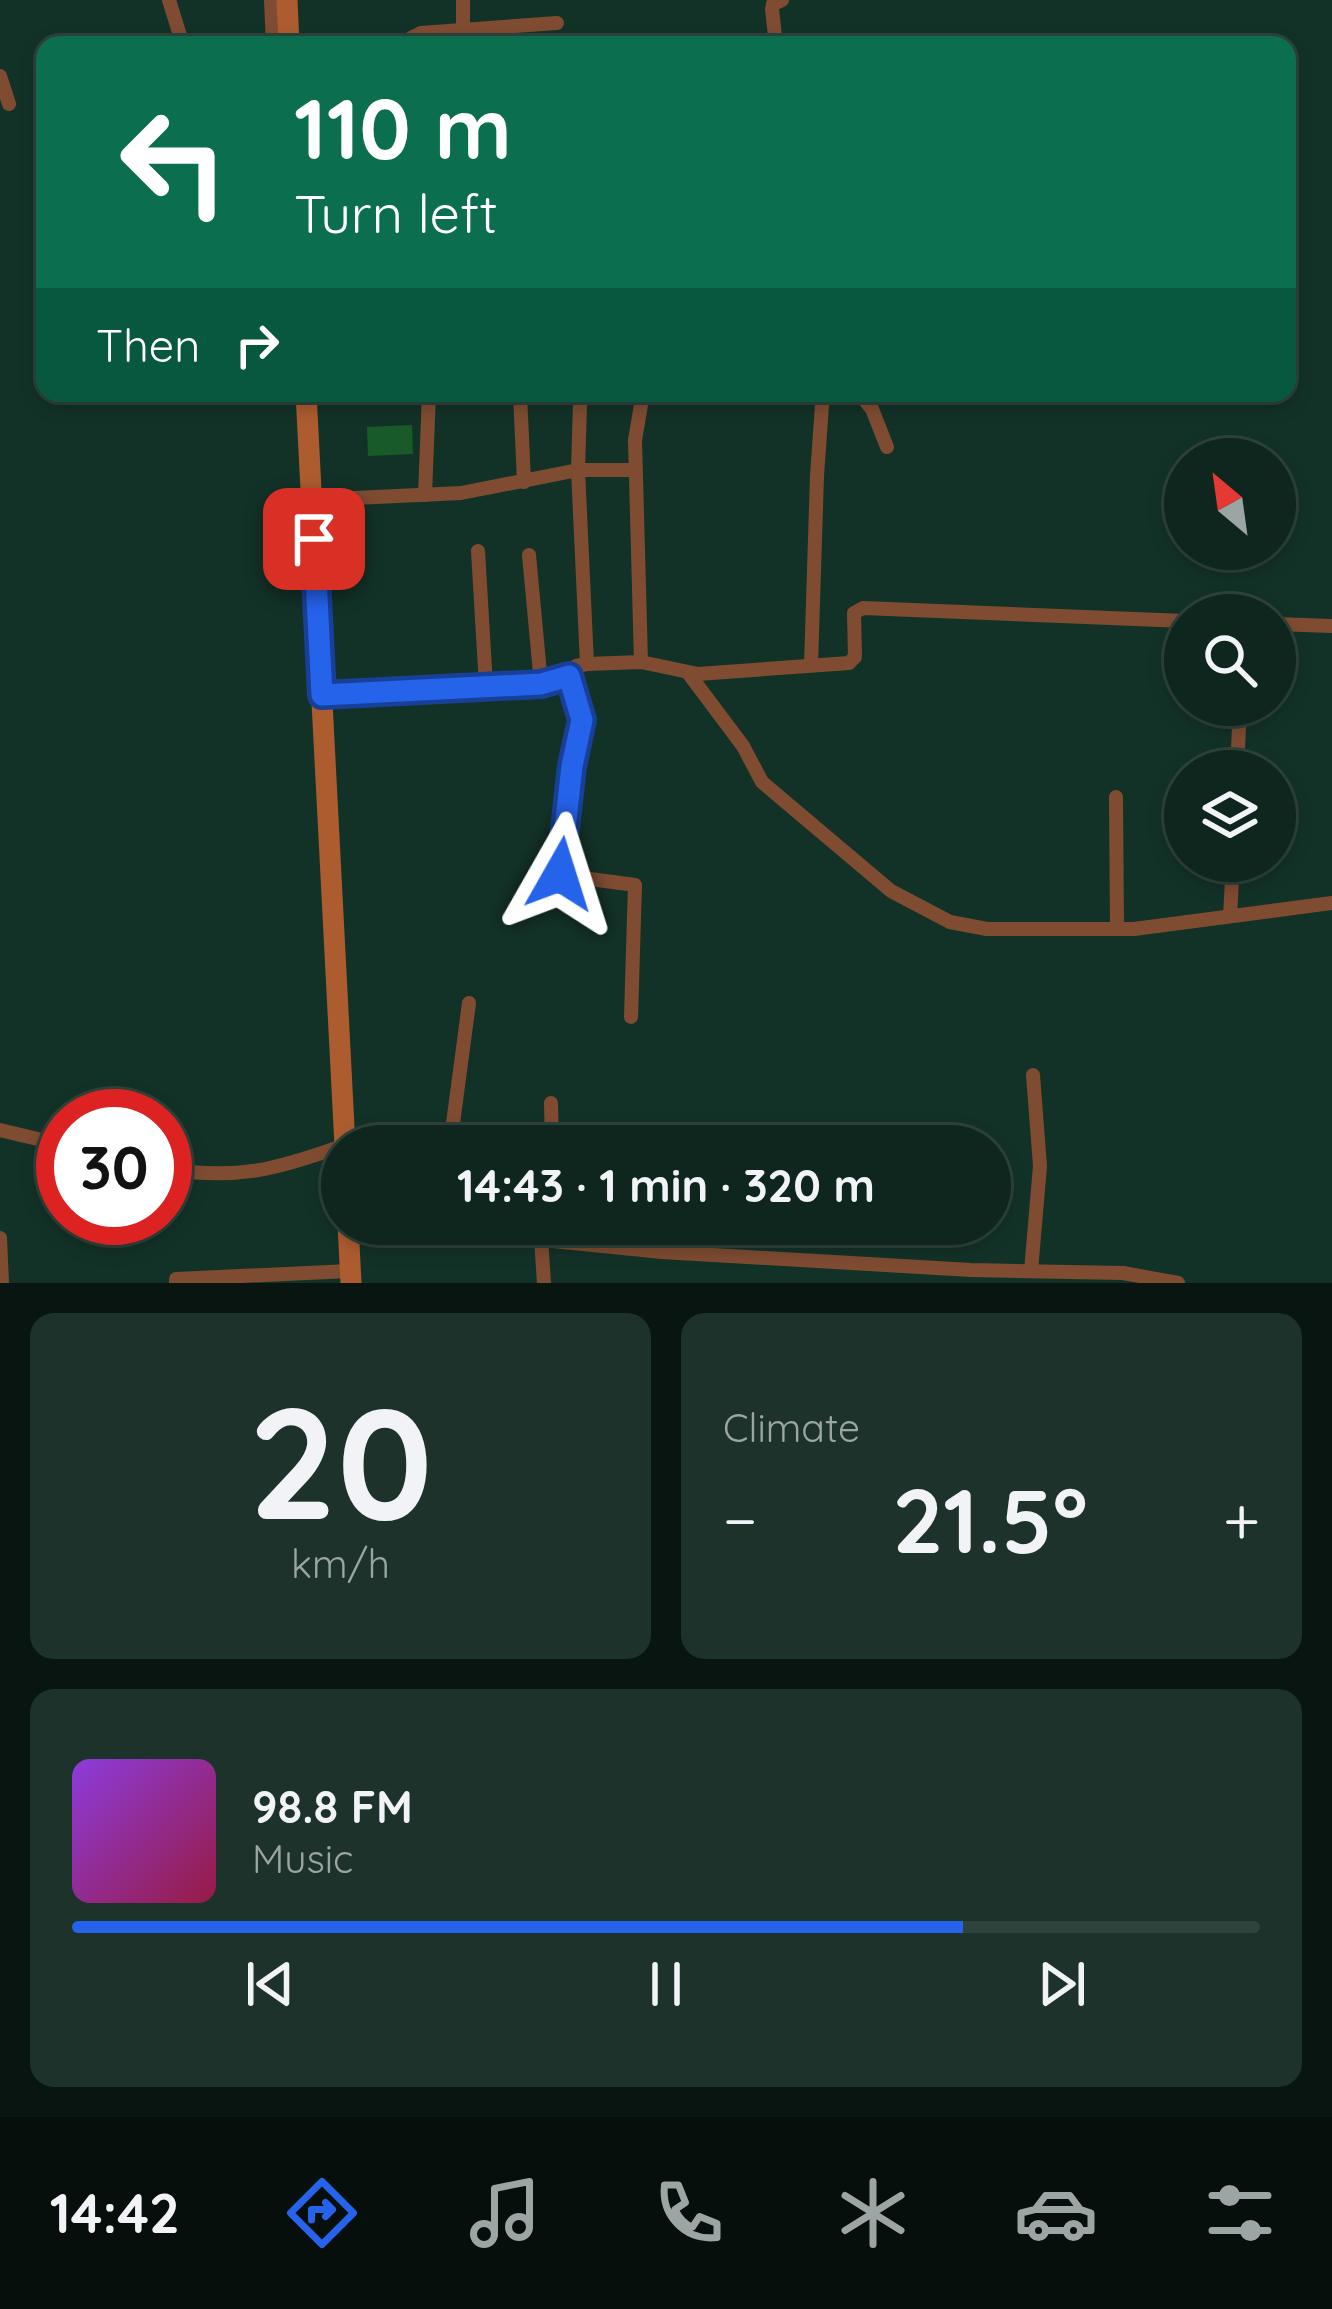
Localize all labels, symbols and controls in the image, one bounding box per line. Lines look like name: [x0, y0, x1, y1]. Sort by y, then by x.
text: 110 m: [294, 75, 512, 180]
icon: left: [96, 84, 252, 240]
text: Turn left: [294, 179, 498, 247]
icon: right: [224, 312, 290, 378]
text: Then: [96, 317, 200, 373]
north arrow: [1164, 438, 1296, 570]
map controls: [1164, 438, 1296, 882]
pin: [263, 488, 365, 590]
icon: arrive: [281, 506, 347, 572]
button: search: [1164, 594, 1296, 726]
button: layers: [1164, 750, 1296, 882]
position arrow: [497, 811, 623, 937]
speed limit sign: 30: [36, 1089, 192, 1245]
text: 14:43 · 1 min · 320 m: [457, 1157, 875, 1213]
text: 20: [248, 1363, 433, 1558]
text: Climate: [723, 1403, 860, 1452]
text: 21.5°: [892, 1463, 1088, 1576]
text: −: [723, 1478, 757, 1561]
text: +: [1223, 1478, 1260, 1561]
text: km/h: [291, 1539, 390, 1588]
text: 98.8 FM: [252, 1778, 413, 1834]
text: Music: [252, 1834, 353, 1883]
icon: previous: [237, 1951, 303, 2017]
icon: pause: [633, 1951, 699, 2017]
icon: next: [1029, 1951, 1095, 2017]
icon: directions: [280, 2171, 364, 2255]
icon: music: [463, 2171, 547, 2255]
icon: phone: [647, 2171, 731, 2255]
icon: climate: [831, 2171, 915, 2255]
icon: car: [1014, 2171, 1098, 2255]
icon: filters: [1198, 2171, 1282, 2255]
text: 14:42: [50, 2179, 180, 2247]

